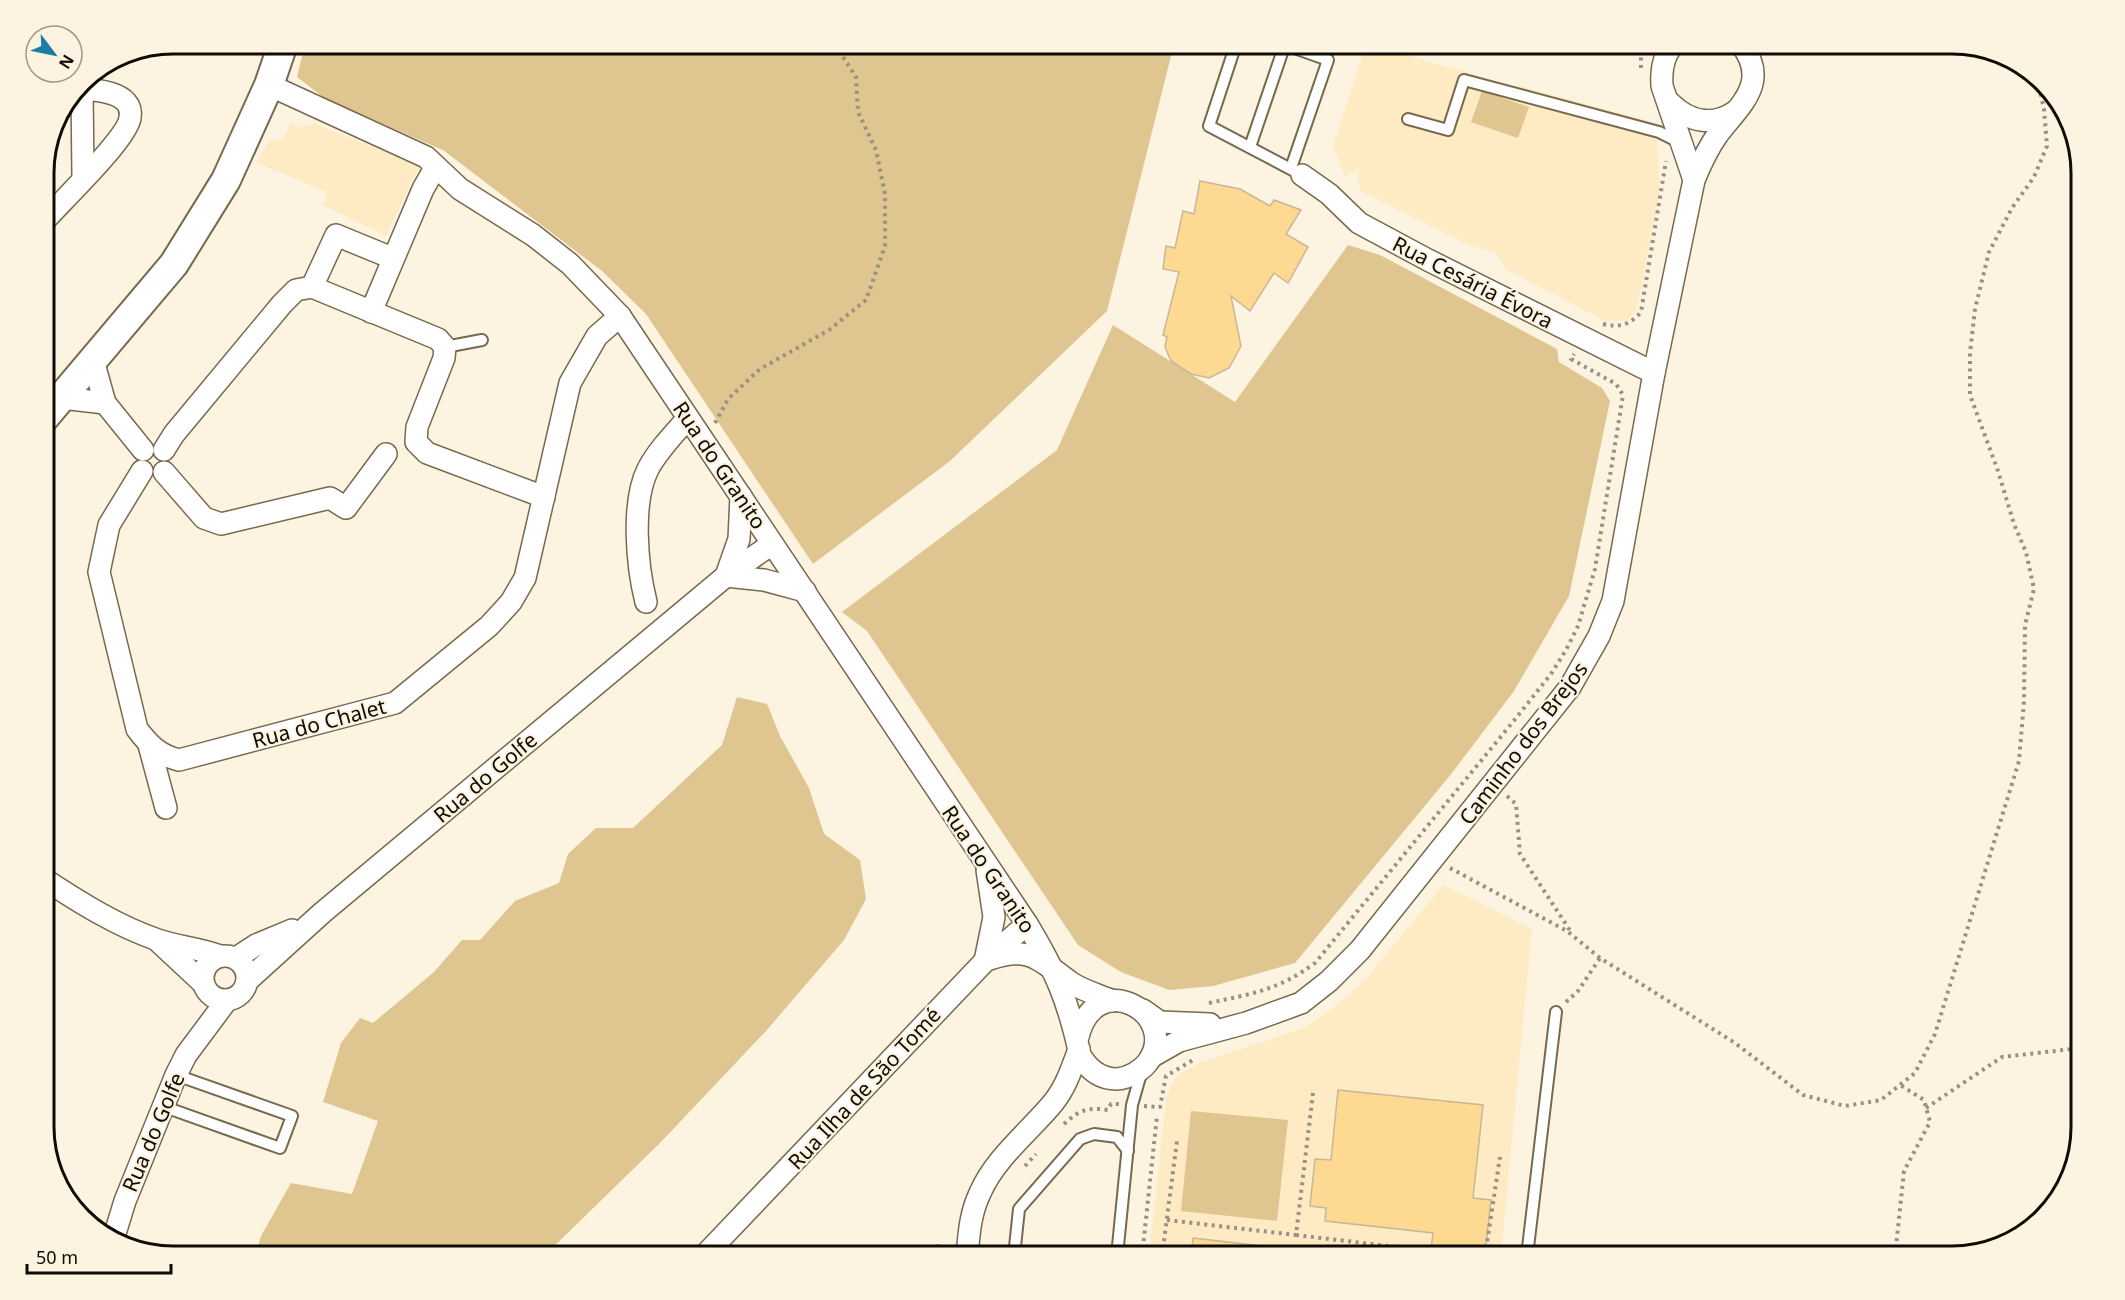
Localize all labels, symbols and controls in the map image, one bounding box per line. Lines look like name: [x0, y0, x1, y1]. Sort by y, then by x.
north arrow: [24, 24, 84, 84]
text: N: [54, 51, 79, 73]
street label: Rua Cesária Évora: [1388, 229, 1558, 335]
street label: Rua do Granito: [667, 396, 773, 534]
street label: Caminho dos Brejos: [1452, 656, 1594, 830]
street label: Rua do Chalet: [249, 692, 389, 754]
street label: Rua do Golfe: [427, 726, 543, 828]
street label: Rua do Granito: [936, 800, 1042, 938]
street label: Rua Ilha de São Tomé: [781, 1001, 947, 1175]
street label: Rua do Golfe: [115, 1068, 191, 1196]
scale bar: [27, 1237, 171, 1275]
text: 50 m: [36, 1245, 78, 1269]

